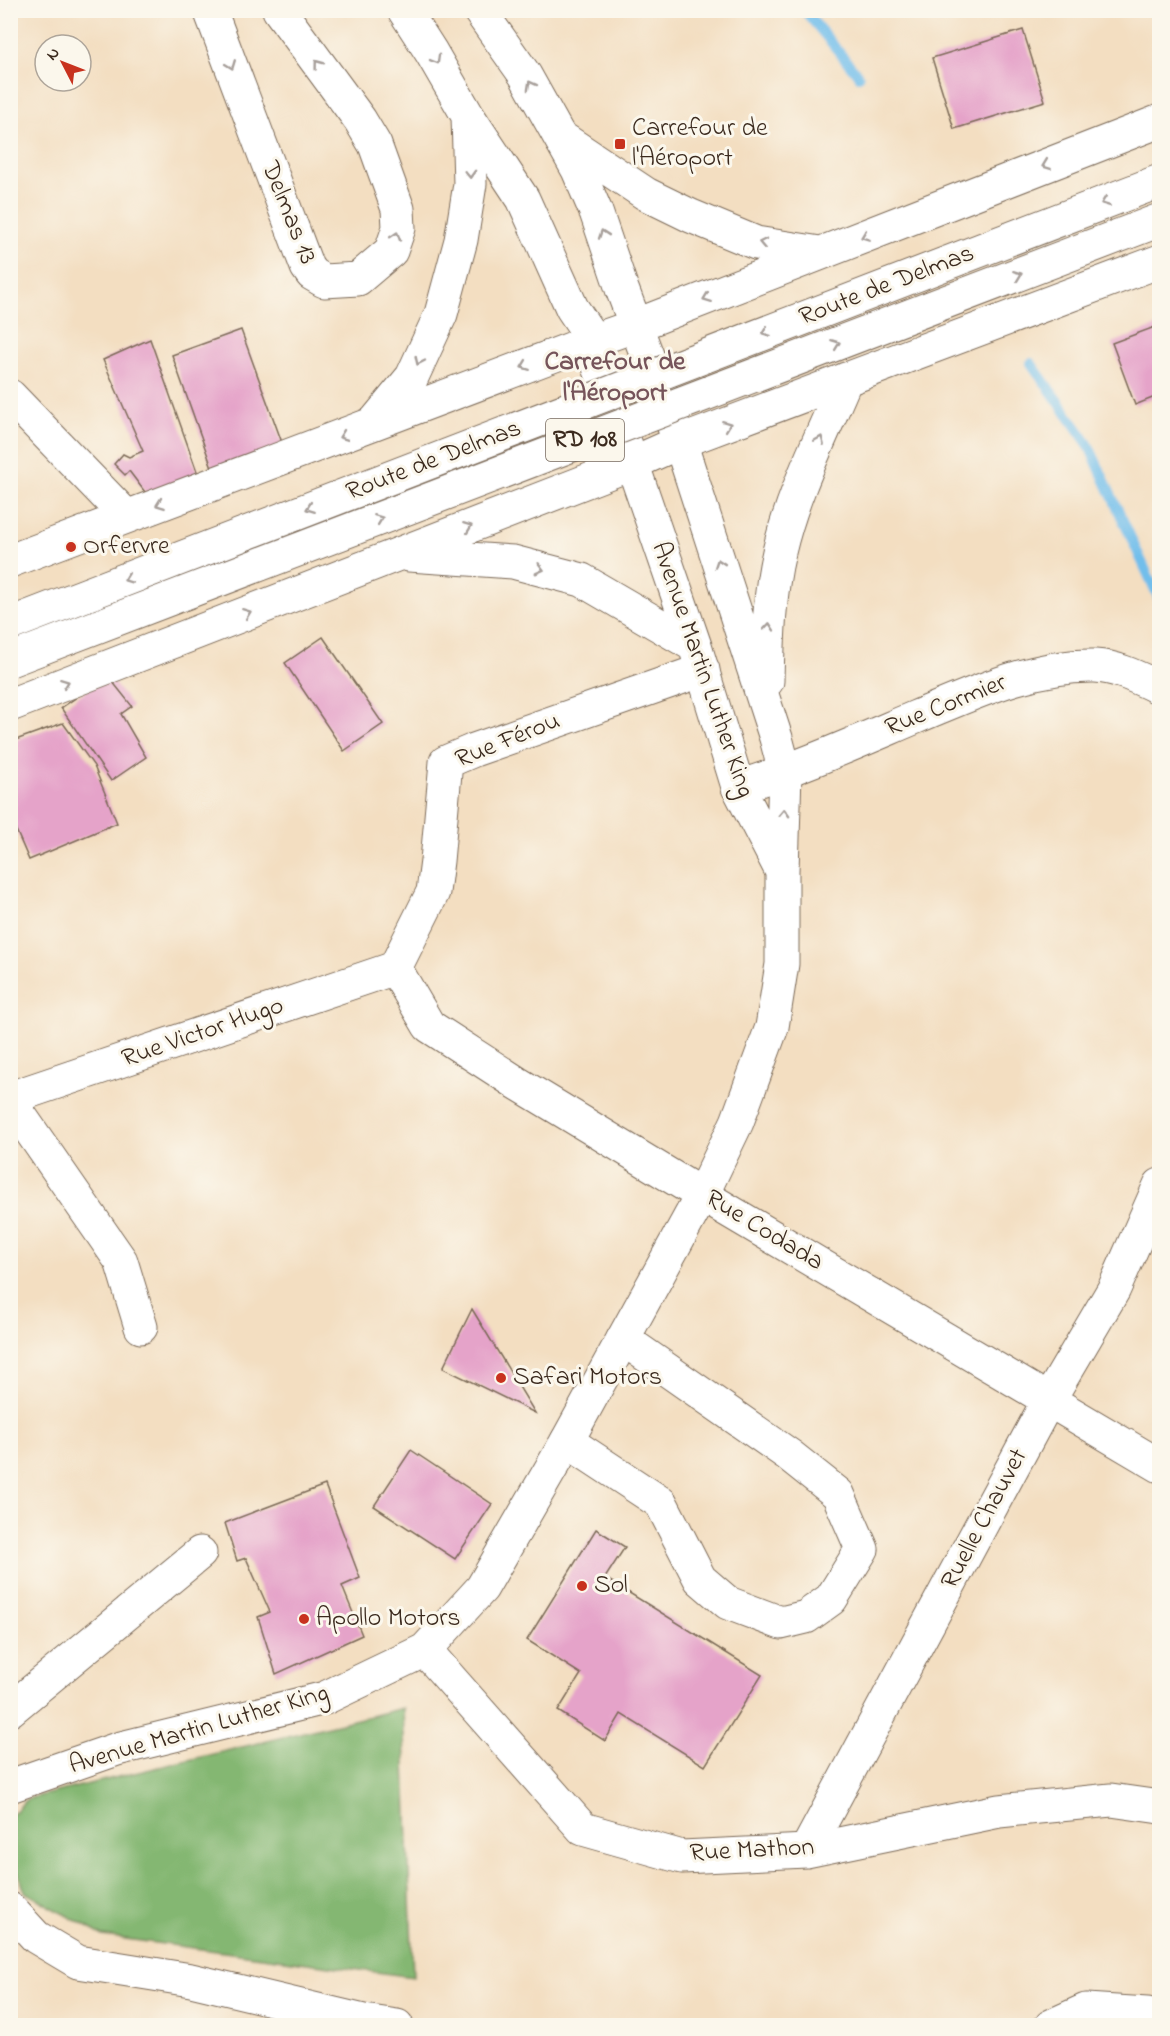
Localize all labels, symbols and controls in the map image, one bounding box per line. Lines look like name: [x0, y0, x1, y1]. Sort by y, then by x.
north arrow: [33, 33, 93, 93]
text: N: [41, 42, 66, 66]
one-way arrow: [428, 54, 440, 64]
one-way arrow: [223, 59, 236, 70]
one-way arrow: [315, 59, 326, 70]
one-way arrow: [526, 81, 538, 92]
place label: Carrefour de l'Aéroport: [632, 110, 768, 178]
marker: Carrefour de l'Aéroport: [613, 137, 627, 151]
street label: Delmas 13: [250, 155, 326, 270]
one-way arrow: [1042, 158, 1053, 170]
one-way arrow: [463, 170, 476, 179]
one-way arrow: [1100, 194, 1111, 207]
one-way arrow: [598, 229, 611, 240]
one-way arrow: [860, 229, 871, 241]
one-way arrow: [388, 231, 401, 242]
street label: Route de Delmas: [794, 235, 980, 337]
one-way arrow: [758, 237, 768, 250]
one-way arrow: [1012, 269, 1022, 282]
one-way arrow: [703, 291, 714, 303]
one-way arrow: [761, 325, 772, 338]
one-way arrow: [830, 339, 840, 352]
district label: Carrefour de l'Aéroport: [545, 343, 686, 413]
one-way arrow: [415, 354, 427, 365]
one-way arrow: [520, 359, 531, 372]
street label: Route de Delmas: [341, 410, 527, 512]
road number: RD 108: [546, 419, 624, 461]
one-way arrow: [721, 419, 732, 432]
one-way arrow: [338, 428, 348, 441]
one-way arrow: [813, 436, 825, 447]
one-way arrow: [155, 496, 166, 509]
one-way arrow: [305, 501, 316, 514]
one-way arrow: [373, 514, 384, 527]
one-way arrow: [461, 522, 472, 534]
place label: Orfervre: [83, 528, 170, 566]
street label: Avenue Martin Luther King: [640, 537, 764, 803]
marker: Orfervre: [64, 540, 78, 554]
one-way arrow: [713, 558, 726, 569]
one-way arrow: [534, 561, 544, 574]
one-way arrow: [123, 571, 134, 584]
one-way arrow: [241, 608, 252, 620]
one-way arrow: [762, 622, 775, 632]
street label: Rue Cormier: [880, 664, 1013, 748]
one-way arrow: [59, 678, 70, 691]
street label: Rue Férou: [450, 703, 566, 779]
one-way arrow: [778, 808, 790, 817]
street label: Rue Victor Hugo: [117, 988, 289, 1078]
street label: Rue Codada: [697, 1181, 831, 1281]
place label: Safari Motors: [513, 1359, 662, 1397]
marker: Safari Motors: [494, 1371, 508, 1385]
street label: Ruelle Chauvet: [932, 1442, 1038, 1596]
place label: Sol: [594, 1567, 628, 1605]
marker: Sol: [575, 1579, 589, 1593]
place label: Apollo Motors: [316, 1600, 461, 1638]
marker: Apollo Motors: [297, 1612, 311, 1626]
street label: Avenue Martin Luther King: [65, 1675, 333, 1785]
street label: Rue Mathon: [689, 1829, 815, 1873]

